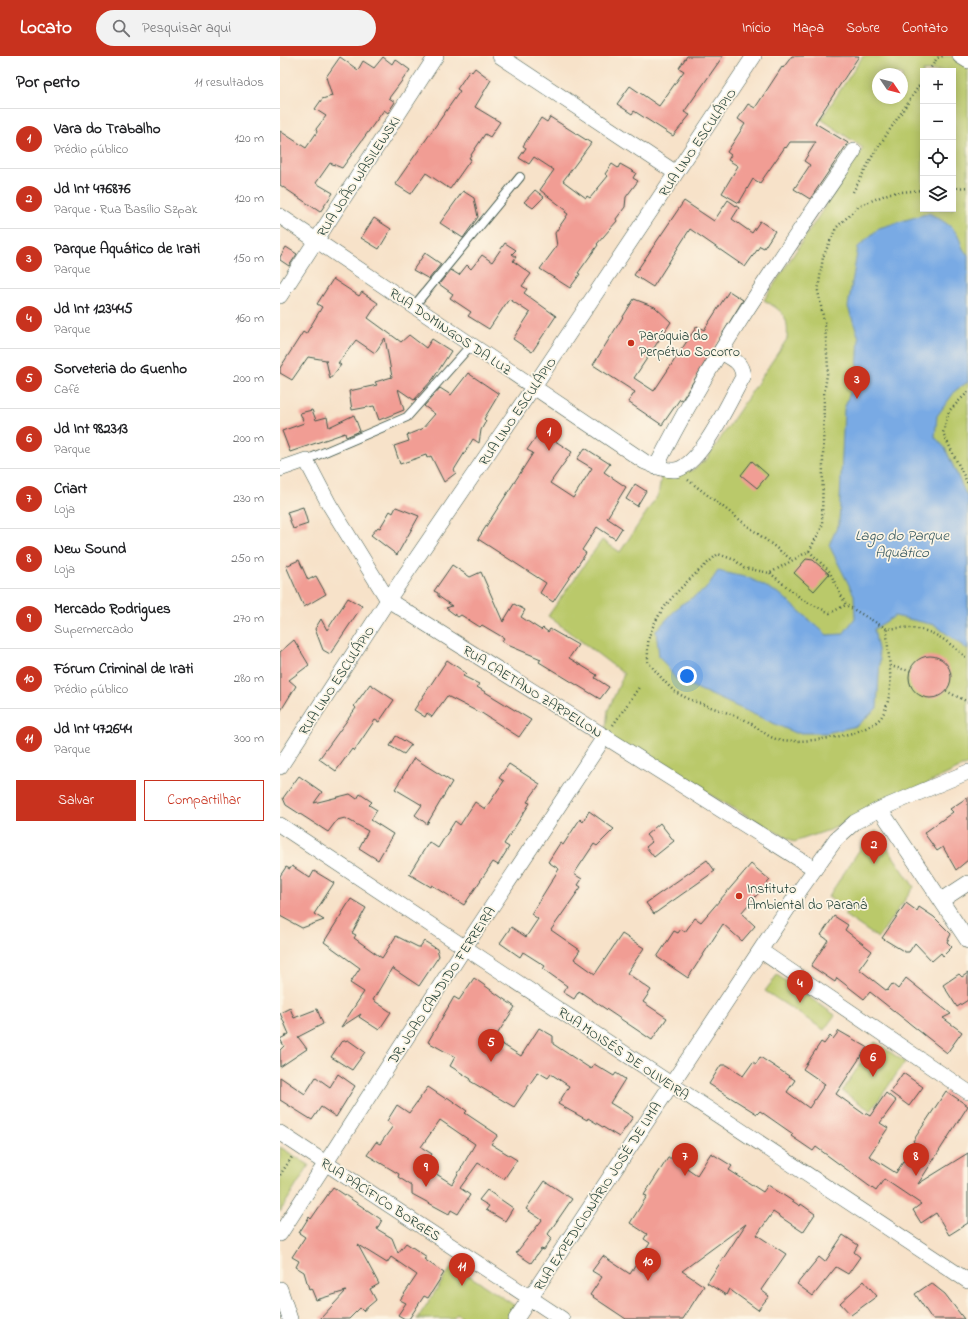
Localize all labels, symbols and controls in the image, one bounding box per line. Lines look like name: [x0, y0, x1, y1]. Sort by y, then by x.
search box: [96, 10, 376, 46]
text: Locato: [20, 15, 72, 42]
icon: search: [110, 17, 132, 39]
text: Pesquisar aqui: [142, 17, 231, 39]
text: Início: [742, 18, 771, 39]
text: Mapa: [793, 18, 824, 39]
text: Sobre: [846, 18, 880, 39]
text: Contato: [902, 18, 948, 39]
north arrow: [872, 68, 908, 104]
map controls: [920, 68, 956, 212]
button: +: [920, 68, 956, 104]
text: Por perto: [16, 70, 80, 95]
text: 11 resultados: [194, 73, 264, 92]
street label: RUA LINO ESCULÁPIO: [653, 84, 742, 201]
button: −: [920, 104, 956, 140]
street label: RUA JOÃO WASILEWSKI: [312, 112, 406, 242]
text: Vara do Trabalho: [54, 118, 160, 140]
text: 1: [27, 129, 31, 148]
text: 120 m: [234, 129, 264, 148]
text: Prédio público: [54, 140, 128, 159]
button: locate: [920, 140, 956, 176]
button: layers: [920, 176, 956, 212]
text: Jd Int 476876: [54, 178, 131, 200]
text: 2: [26, 189, 32, 208]
text: 120 m: [234, 189, 264, 208]
text: Parque · Rua Basílio Szpak: [54, 200, 197, 219]
text: Parque Aquático de Irati: [54, 238, 200, 260]
text: 3: [26, 249, 32, 268]
text: 150 m: [233, 249, 264, 268]
text: Parque: [54, 260, 90, 279]
street label: RUA DOMINGOS DA LUZ: [385, 283, 516, 381]
text: Jd Int 123445: [54, 298, 133, 320]
text: 4: [26, 309, 32, 328]
text: 160 m: [235, 309, 264, 328]
text: Parque: [54, 320, 90, 339]
place label: Paróquia do Perpétuo Socorro: [639, 326, 740, 363]
marker: Paróquia do Perpétuo Socorro: [626, 338, 636, 348]
street label: RUA LINO ESCULÁPIO: [473, 353, 562, 470]
text: Sorveteria do Guenho: [54, 358, 187, 380]
pin: 3: [844, 366, 870, 399]
text: 5: [25, 369, 33, 388]
text: 200 m: [233, 369, 264, 388]
text: Café: [54, 380, 79, 399]
text: Jd Int 982313: [54, 418, 128, 440]
pin: 1: [536, 418, 562, 451]
text: 6: [26, 429, 32, 448]
text: 200 m: [233, 429, 264, 448]
text: Parque: [54, 440, 90, 459]
text: Criart: [54, 478, 87, 500]
text: 7: [26, 489, 32, 508]
text: 230 m: [233, 489, 264, 508]
text: Loja: [54, 500, 75, 519]
water label: Lago do Parque Aquático: [855, 525, 950, 564]
text: New Sound: [54, 538, 126, 560]
text: 8: [27, 549, 31, 568]
text: 250 m: [231, 549, 264, 568]
text: Loja: [54, 560, 75, 579]
text: Mercado Rodrigues: [54, 598, 171, 620]
text: 9: [27, 609, 31, 628]
text: 270 m: [233, 609, 264, 628]
text: Supermercado: [54, 620, 133, 639]
street label: RUA LINO ESCULÁPIO: [293, 621, 381, 740]
street label: RUA CAETANO ZARPELLON: [458, 641, 606, 744]
text: Fórum Criminal de Irati: [54, 658, 193, 680]
your location: [677, 666, 697, 686]
text: 10: [24, 669, 34, 688]
text: 280 m: [234, 669, 264, 688]
text: Prédio público: [54, 680, 128, 699]
text: Jd Int 472644: [54, 718, 132, 740]
text: 11: [25, 729, 33, 748]
text: 300 m: [234, 729, 264, 748]
text: Parque: [54, 740, 90, 759]
button: Salvar: [16, 780, 136, 821]
button: Compartilhar: [144, 780, 264, 821]
pin: 2: [861, 831, 887, 864]
place label: Instituto Ambiental do Paraná: [747, 879, 867, 916]
marker: Instituto Ambiental do Paraná: [734, 891, 744, 901]
street label: DR. JOAO CANDIDO FERREIRA: [383, 903, 501, 1070]
pin: 4: [787, 970, 813, 1003]
street label: RUA MOISÉS DE OLIVEIRA: [553, 1002, 693, 1106]
pin: 5: [478, 1029, 504, 1062]
pin: 6: [860, 1044, 886, 1077]
street label: RUA EXPEDICIONÁRIO JOSÉ DE LIMA: [528, 1098, 667, 1295]
pin: 7: [672, 1143, 698, 1176]
pin: 8: [903, 1143, 929, 1176]
street label: RUA PACÍFICO BORGES: [316, 1153, 445, 1247]
pin: 9: [413, 1154, 439, 1187]
pin: 10: [635, 1248, 661, 1281]
pin: 11: [449, 1253, 475, 1286]

